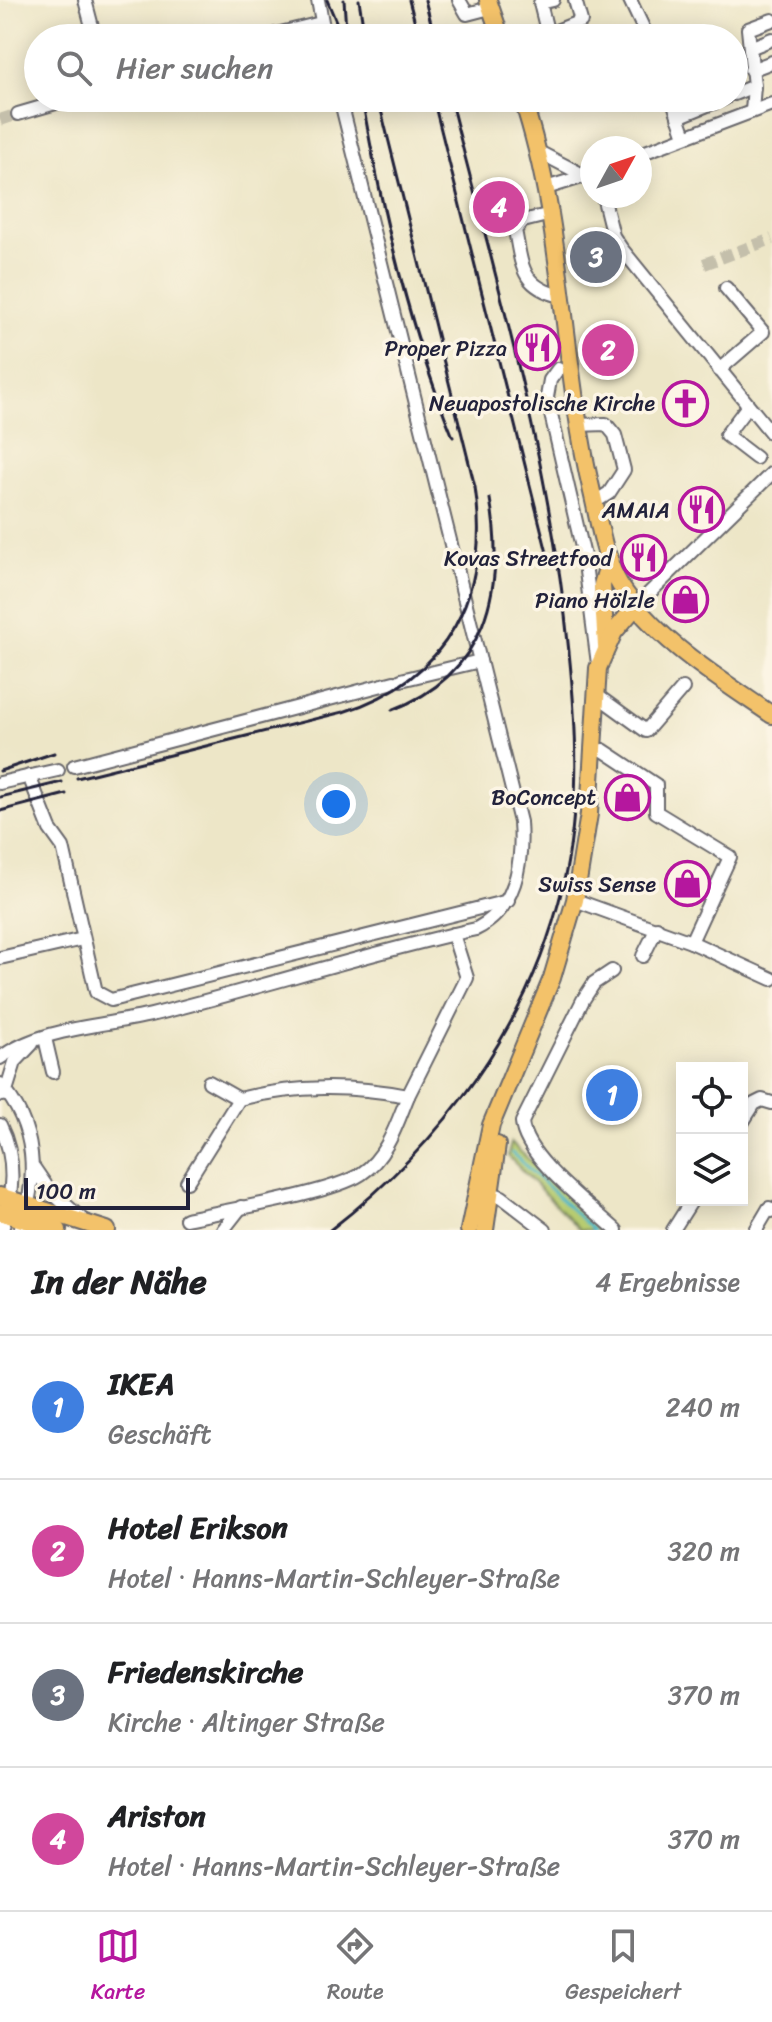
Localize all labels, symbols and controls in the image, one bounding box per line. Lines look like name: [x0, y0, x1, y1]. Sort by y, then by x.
search box: [24, 24, 748, 112]
text: Hier suchen: [116, 41, 273, 95]
icon: search: [52, 46, 96, 90]
north arrow: [580, 136, 652, 208]
pin: 4: [473, 177, 525, 237]
pin: 3: [570, 227, 622, 287]
pin: 2: [582, 320, 634, 380]
restaurant icon: Proper Pizza: [514, 324, 562, 372]
place label: Proper Pizza: [384, 329, 507, 368]
church icon: Neuapostolische Kirche: [662, 379, 710, 427]
place label: Neuapostolische Kirche: [429, 384, 655, 423]
restaurant icon: AMAIA: [677, 486, 725, 534]
place label: AMAIA: [601, 491, 670, 530]
restaurant icon: Kovas Streetfood: [619, 534, 667, 582]
place label: Kovas Streetfood: [444, 539, 613, 578]
shop icon: Piano Hölzle: [662, 576, 710, 624]
place label: Piano Hölzle: [535, 581, 655, 620]
shop icon: BoConcept: [603, 773, 651, 821]
place label: BoConcept: [491, 778, 596, 817]
your location: [316, 784, 356, 824]
shop icon: Swiss Sense: [663, 860, 711, 908]
place label: Swiss Sense: [538, 865, 656, 904]
map controls: [676, 1062, 748, 1206]
button: locate: [676, 1062, 748, 1134]
pin: 1: [586, 1065, 638, 1125]
button: layers: [676, 1134, 748, 1206]
text: 100 m: [36, 1172, 96, 1211]
scale bar: [24, 1174, 190, 1210]
text: In der Nähe: [32, 1252, 207, 1312]
text: 4 Ergebnisse: [595, 1259, 740, 1305]
text: IKEA: [108, 1357, 174, 1411]
text: 1: [52, 1384, 64, 1430]
text: 240 m: [666, 1384, 740, 1430]
text: Geschäft: [108, 1411, 211, 1457]
text: Hotel Erikson: [108, 1501, 288, 1555]
text: 2: [50, 1528, 66, 1574]
text: 320 m: [668, 1528, 740, 1574]
text: Hotel · Hanns-Martin-Schleyer-Straße: [108, 1555, 560, 1601]
text: Friedenskirche: [108, 1645, 303, 1699]
text: 3: [51, 1672, 65, 1718]
text: 370 m: [668, 1672, 740, 1718]
text: Kirche · Altinger Straße: [108, 1699, 385, 1745]
text: Ariston: [108, 1789, 206, 1843]
text: 4: [50, 1816, 66, 1862]
text: 370 m: [668, 1816, 740, 1862]
text: Hotel · Hanns-Martin-Schleyer-Straße: [108, 1843, 560, 1889]
tab: Karte: [91, 1924, 145, 2011]
tab: Route: [327, 1924, 384, 2011]
tab: Gespeichert: [565, 1924, 681, 2011]

